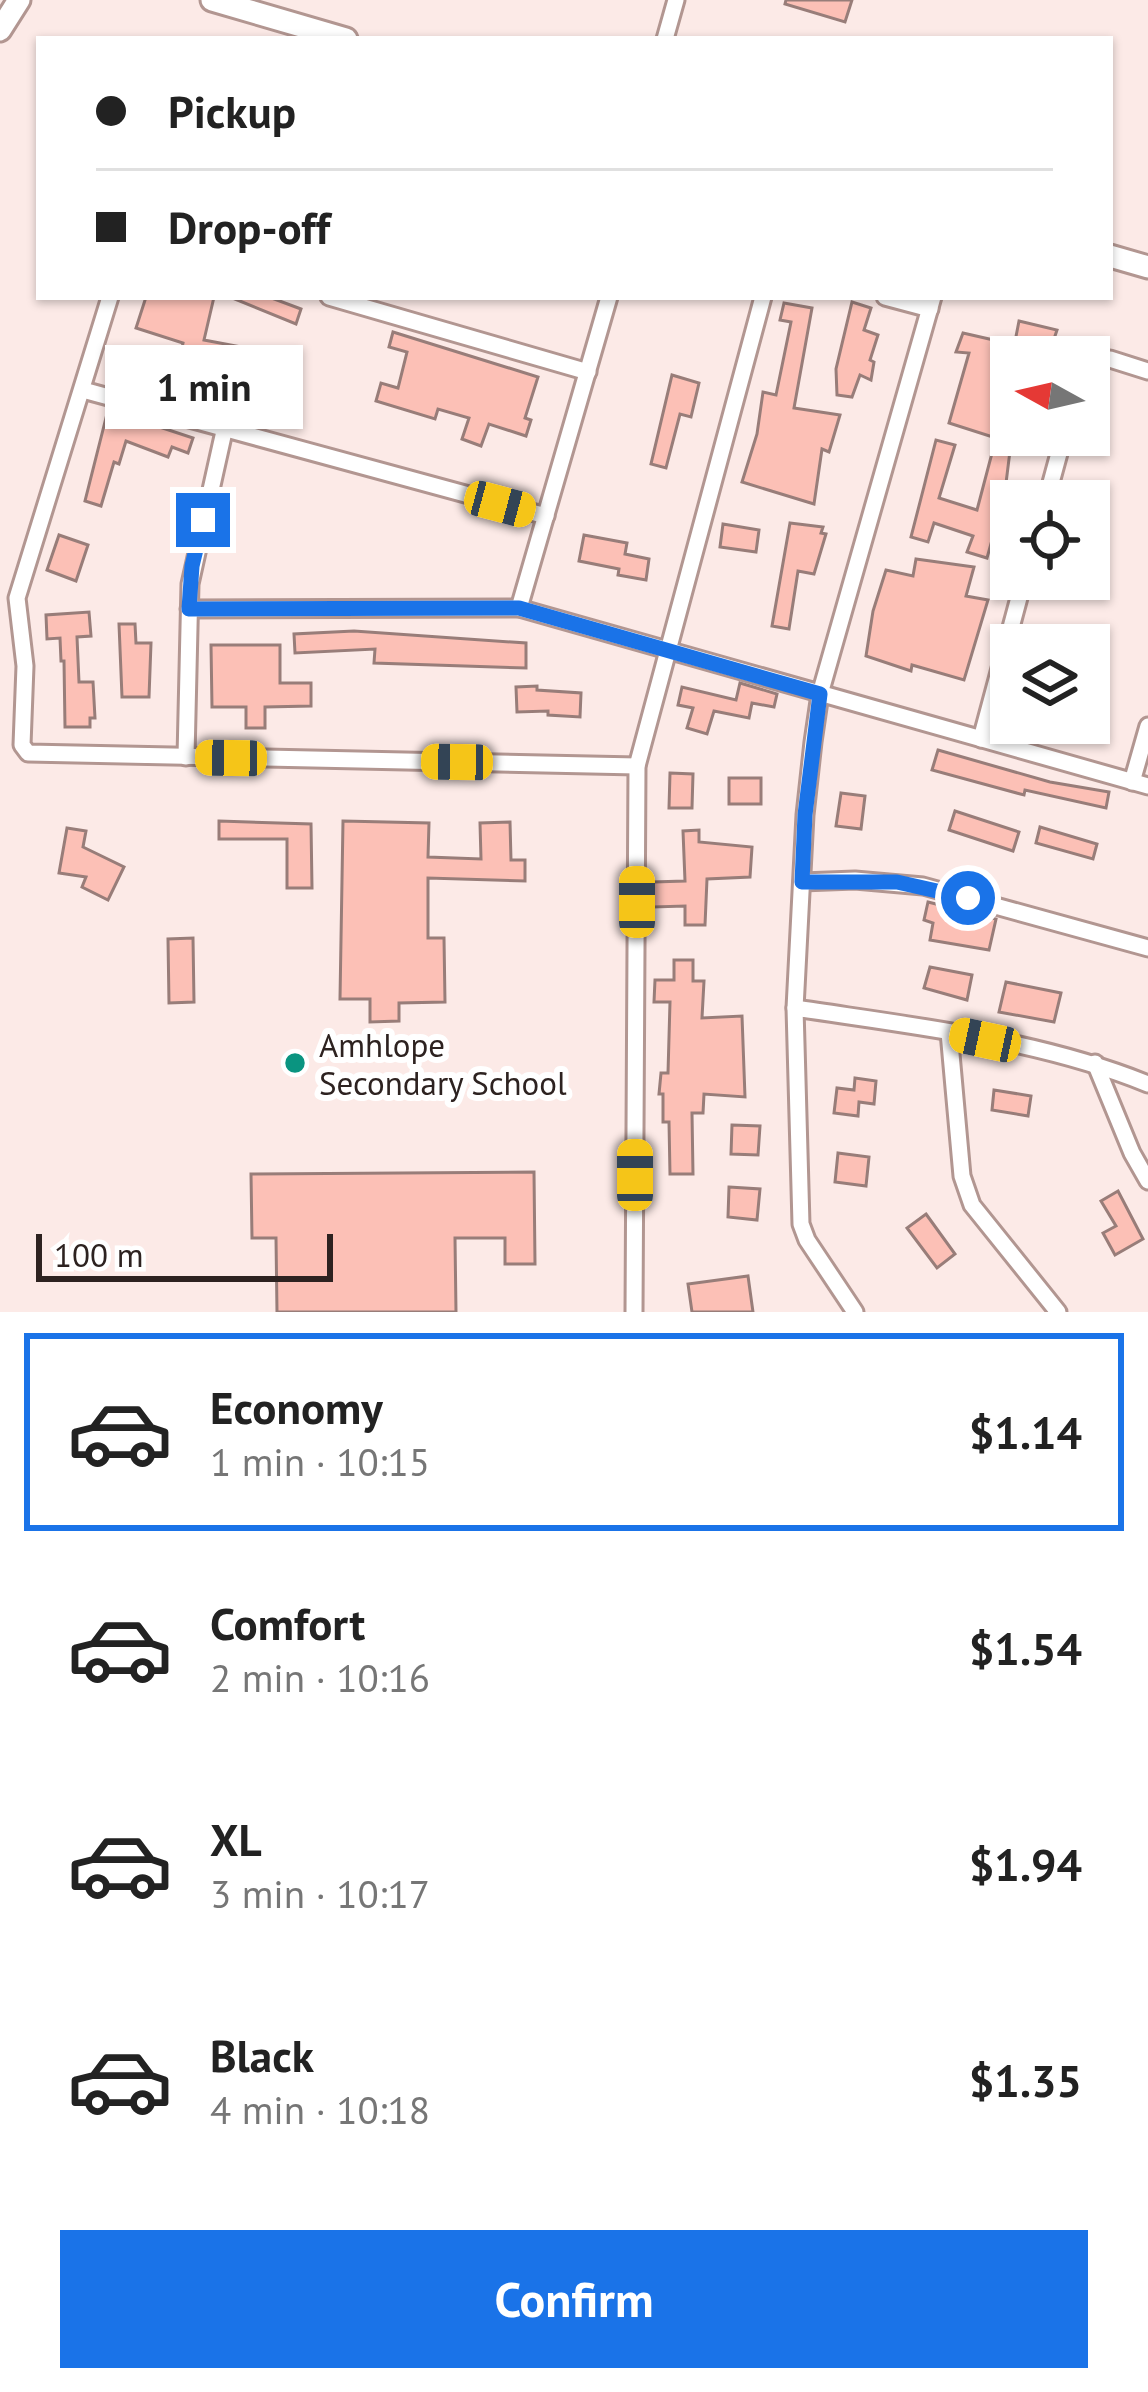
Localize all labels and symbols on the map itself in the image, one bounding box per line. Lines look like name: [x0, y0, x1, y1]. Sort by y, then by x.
north arrow: [990, 336, 1110, 456]
callout: 1 min: [104, 346, 302, 430]
car: [461, 477, 539, 531]
route end: [176, 493, 230, 547]
car: [195, 739, 267, 777]
car: [421, 743, 493, 781]
car: [619, 866, 655, 938]
route start: [941, 871, 995, 925]
car: [946, 1015, 1024, 1065]
place label: Amhlope Secondary School: [319, 1023, 567, 1104]
marker: Amhlope Secondary School: [282, 1050, 308, 1076]
car: [617, 1139, 653, 1211]
scale bar: [36, 1228, 333, 1281]

